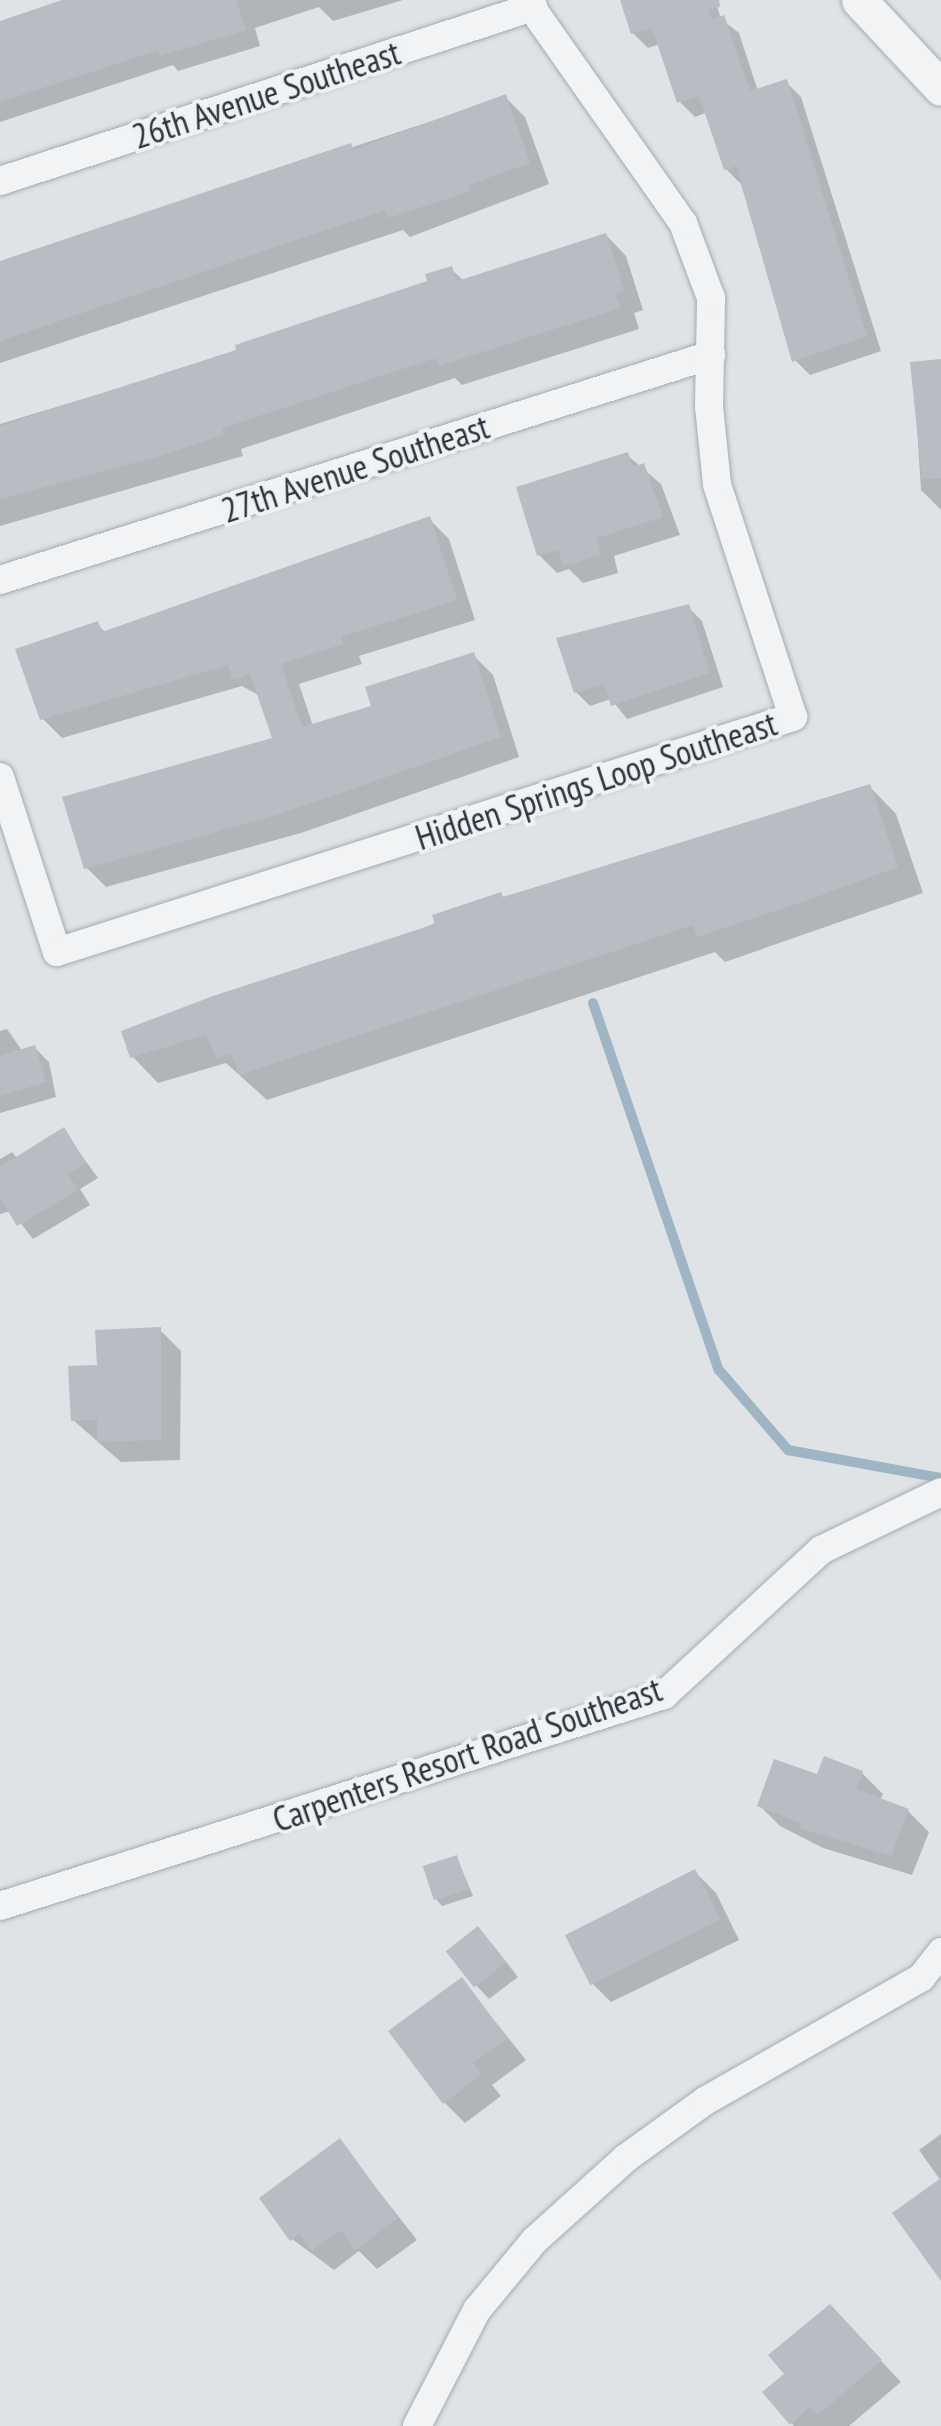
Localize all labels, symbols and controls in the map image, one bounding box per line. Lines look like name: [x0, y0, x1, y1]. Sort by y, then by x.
street label: 26th Avenue Southeast: [126, 31, 406, 157]
street label: 27th Avenue Southeast: [215, 405, 495, 531]
street label: Hidden Springs Loop Southeast: [410, 702, 782, 858]
street label: Carpenters Resort Road Southeast: [267, 1668, 667, 1840]

